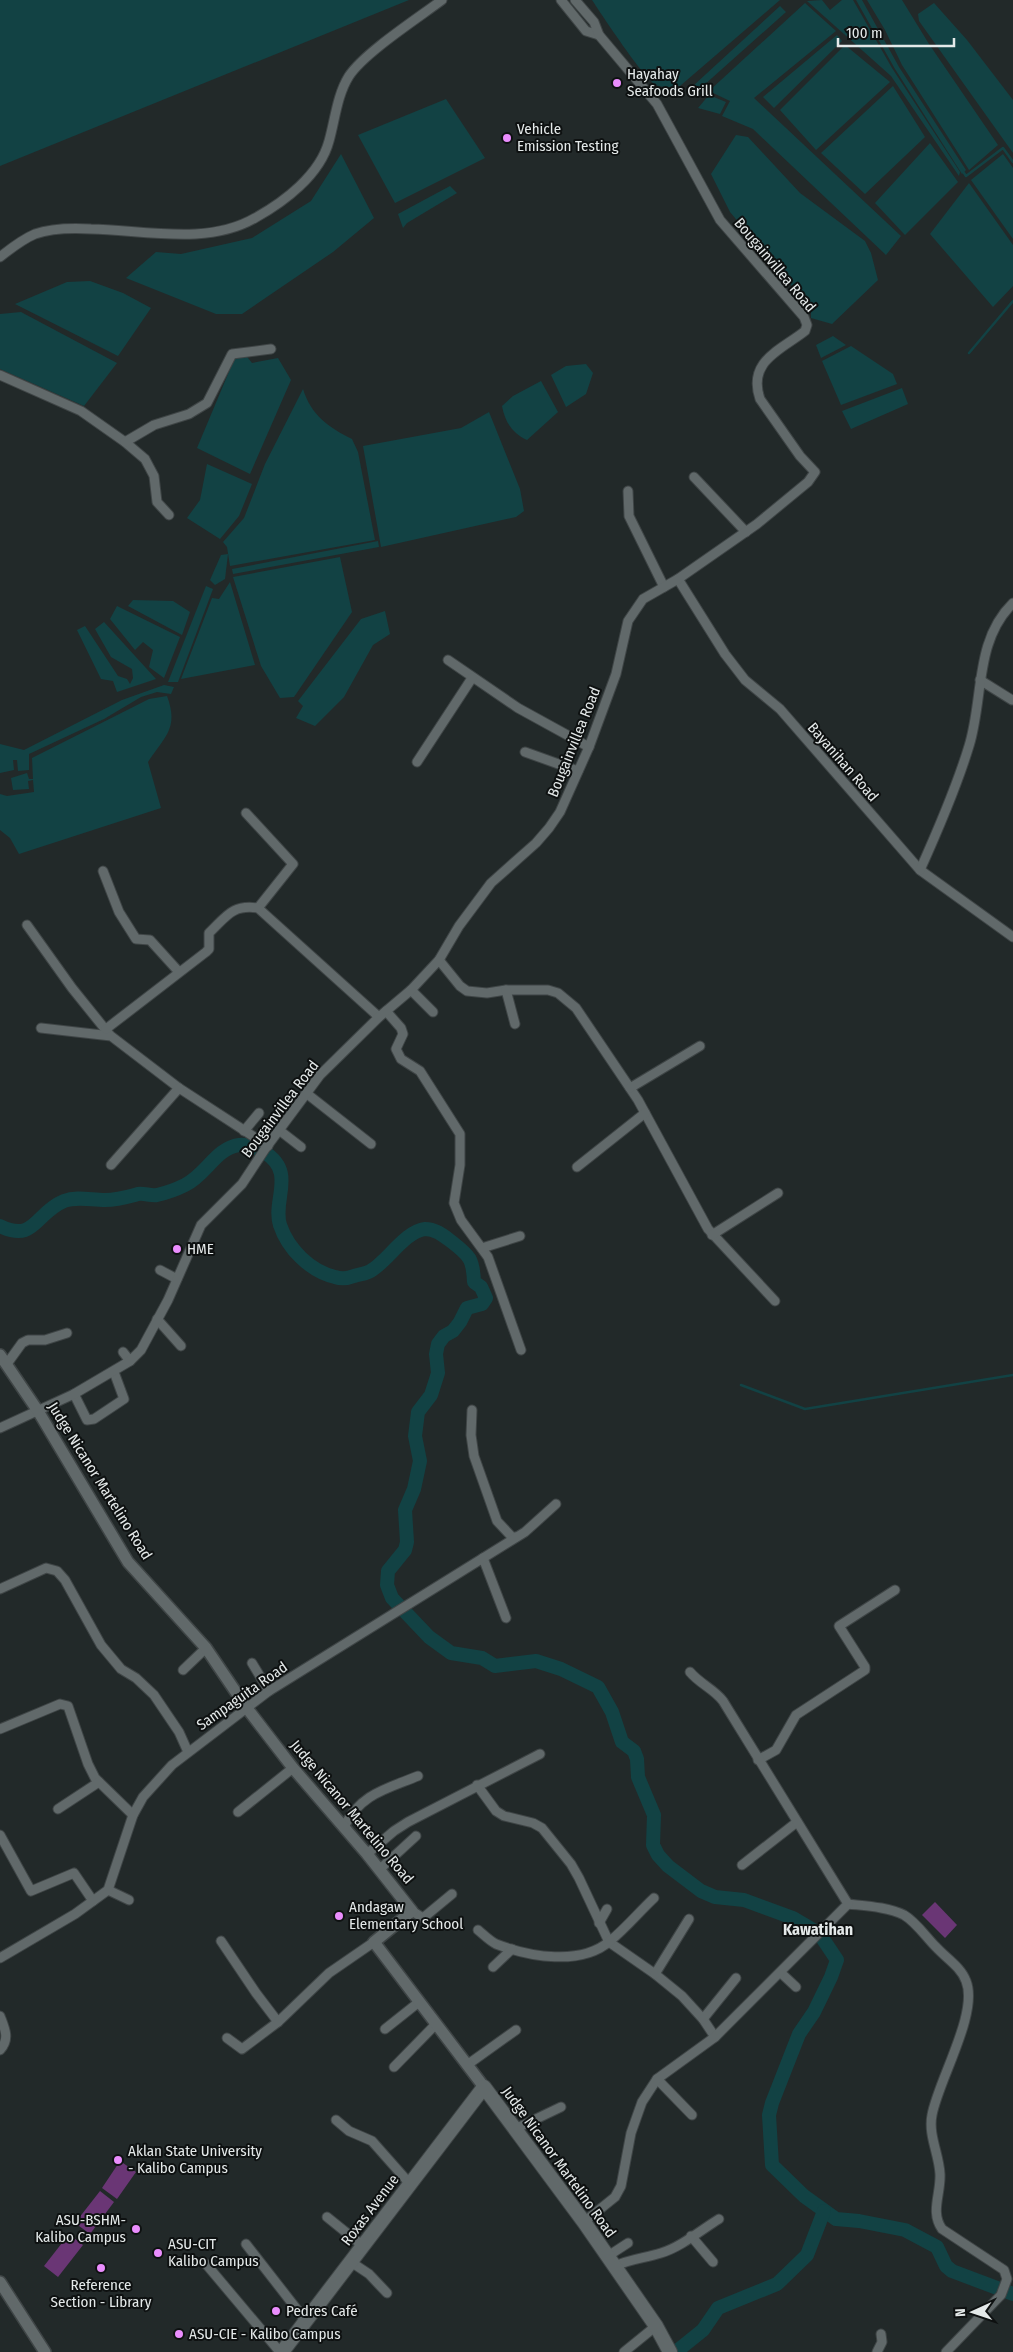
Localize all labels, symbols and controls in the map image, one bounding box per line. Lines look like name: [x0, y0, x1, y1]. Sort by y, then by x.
scale bar: [838, 15, 954, 47]
text: 100 m: [846, 24, 883, 42]
place label: Hayahay Seafoods Grill: [627, 65, 713, 100]
marker: Hayahay Seafoods Grill: [611, 77, 623, 89]
place label: Vehicle Emission Testing: [517, 120, 619, 155]
marker: Vehicle Emission Testing: [501, 132, 513, 144]
street label: Bougainvillea Road: [730, 214, 820, 316]
street label: Bougainvillea Road: [544, 684, 604, 800]
street label: Bayanihan Road: [804, 719, 882, 805]
street label: Bougainvillea Road: [238, 1057, 322, 1161]
place label: HME: [187, 1240, 214, 1258]
marker: HME: [171, 1243, 183, 1255]
street label: Judge Nicanor Martelino Road: [44, 1399, 156, 1563]
street label: Sampaguita Road: [193, 1658, 291, 1734]
street label: Judge Nicanor Martelino Road: [287, 1736, 417, 1888]
place label: Andagaw Elementary School: [349, 1898, 463, 1933]
marker: Andagaw Elementary School: [333, 1910, 345, 1922]
district label: Kawatihan: [783, 1920, 853, 1939]
street label: Judge Nicanor Martelino Road: [498, 2083, 620, 2241]
place label: Aklan State University - Kalibo Campus: [128, 2142, 262, 2177]
marker: Aklan State University - Kalibo Campus: [112, 2154, 124, 2166]
street label: Roxas Avenue: [337, 2171, 403, 2249]
place label: ASU-BSHM- Kalibo Campus: [35, 2211, 126, 2246]
marker: ASU-BSHM- Kalibo Campus: [130, 2223, 142, 2235]
place label: ASU-CIT Kalibo Campus: [168, 2235, 259, 2270]
marker: ASU-CIT Kalibo Campus: [152, 2247, 164, 2259]
marker: Reference Section - Library: [95, 2262, 107, 2274]
place label: Reference Section - Library: [51, 2276, 152, 2311]
north arrow: [948, 2287, 998, 2337]
place label: Pedres Café: [286, 2302, 358, 2320]
marker: Pedres Café: [270, 2305, 282, 2317]
text: N: [952, 2308, 969, 2317]
place label: ASU-CIE - Kalibo Campus: [189, 2325, 341, 2343]
marker: ASU-CIE - Kalibo Campus: [173, 2328, 185, 2340]

